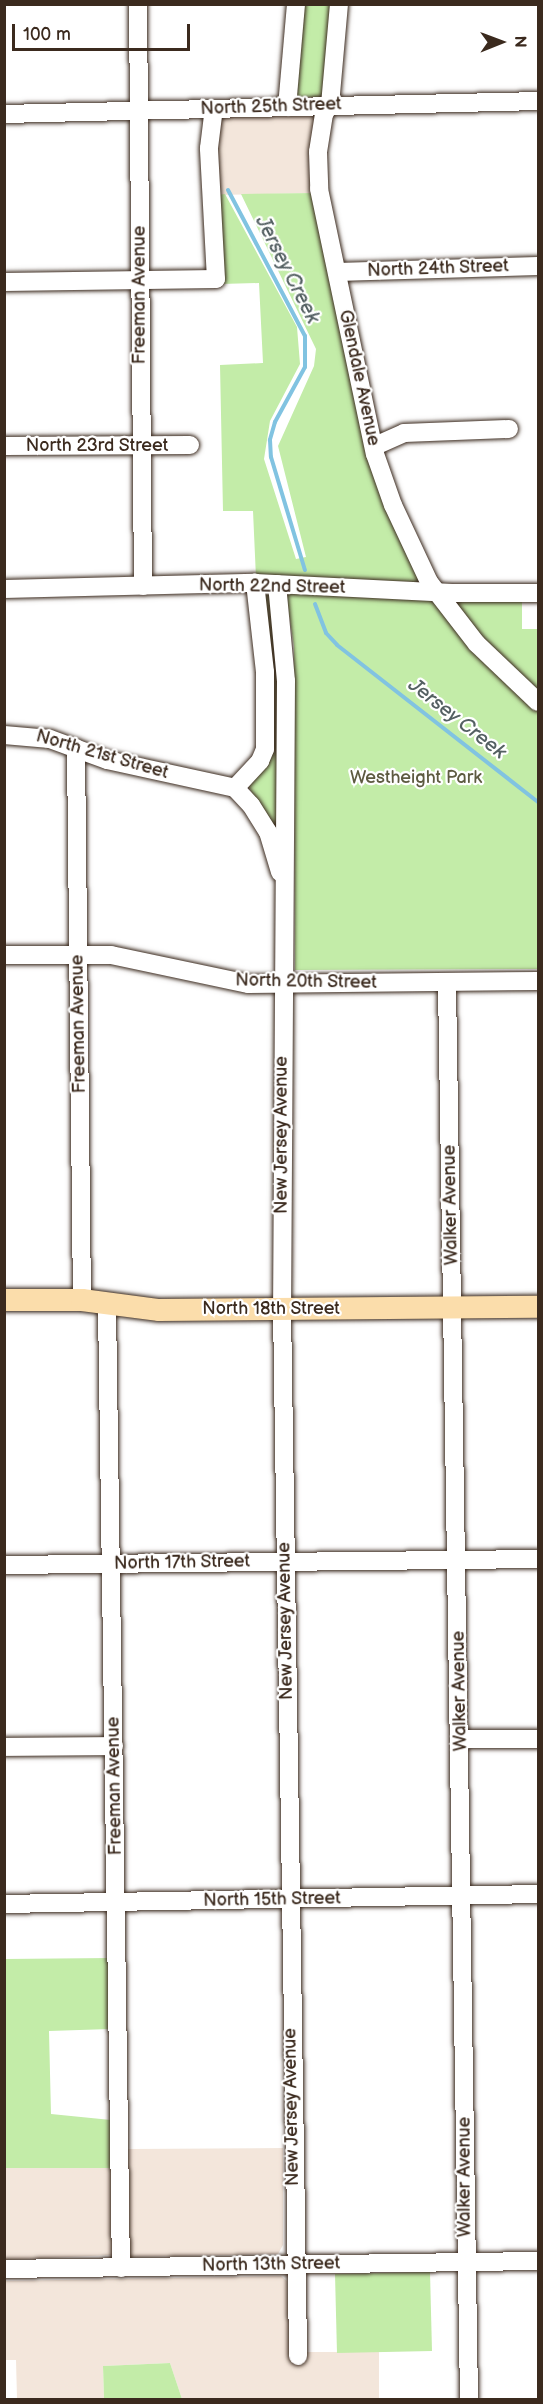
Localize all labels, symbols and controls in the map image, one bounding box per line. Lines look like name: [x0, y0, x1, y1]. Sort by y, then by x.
scale bar: [15, 12, 194, 50]
north arrow: [471, 12, 531, 72]
text: 100 m: [23, 24, 71, 45]
text: N: [510, 35, 529, 48]
street label: North 25th Street: [200, 94, 342, 120]
water label: Jersey Creek: [249, 212, 325, 328]
street label: Freeman Avenue: [129, 226, 151, 364]
street label: North 24th Street: [367, 256, 509, 282]
street label: Glendale Avenue: [334, 308, 384, 448]
street label: North 23rd Street: [26, 435, 168, 457]
street label: North 22nd Street: [198, 575, 346, 599]
water label: Jersey Creek: [403, 673, 511, 765]
street label: North 21st Street: [33, 726, 171, 784]
park label: Westheight Park: [350, 767, 482, 789]
street label: Freeman Avenue: [67, 954, 91, 1094]
street label: North 20th Street: [235, 970, 377, 994]
street label: New Jersey Avenue: [271, 1055, 293, 1215]
street label: Walker Avenue: [439, 1145, 463, 1265]
street label: North 18th Street: [202, 1298, 340, 1320]
street label: New Jersey Avenue: [274, 1541, 298, 1701]
street label: North 17th Street: [114, 1551, 250, 1575]
street label: Walker Avenue: [448, 1631, 472, 1751]
street label: Freeman Avenue: [103, 1716, 127, 1856]
street label: North 15th Street: [203, 1888, 341, 1912]
street label: New Jersey Avenue: [280, 2027, 304, 2187]
street label: Walker Avenue: [454, 2117, 476, 2237]
street label: North 13th Street: [202, 2253, 340, 2277]

